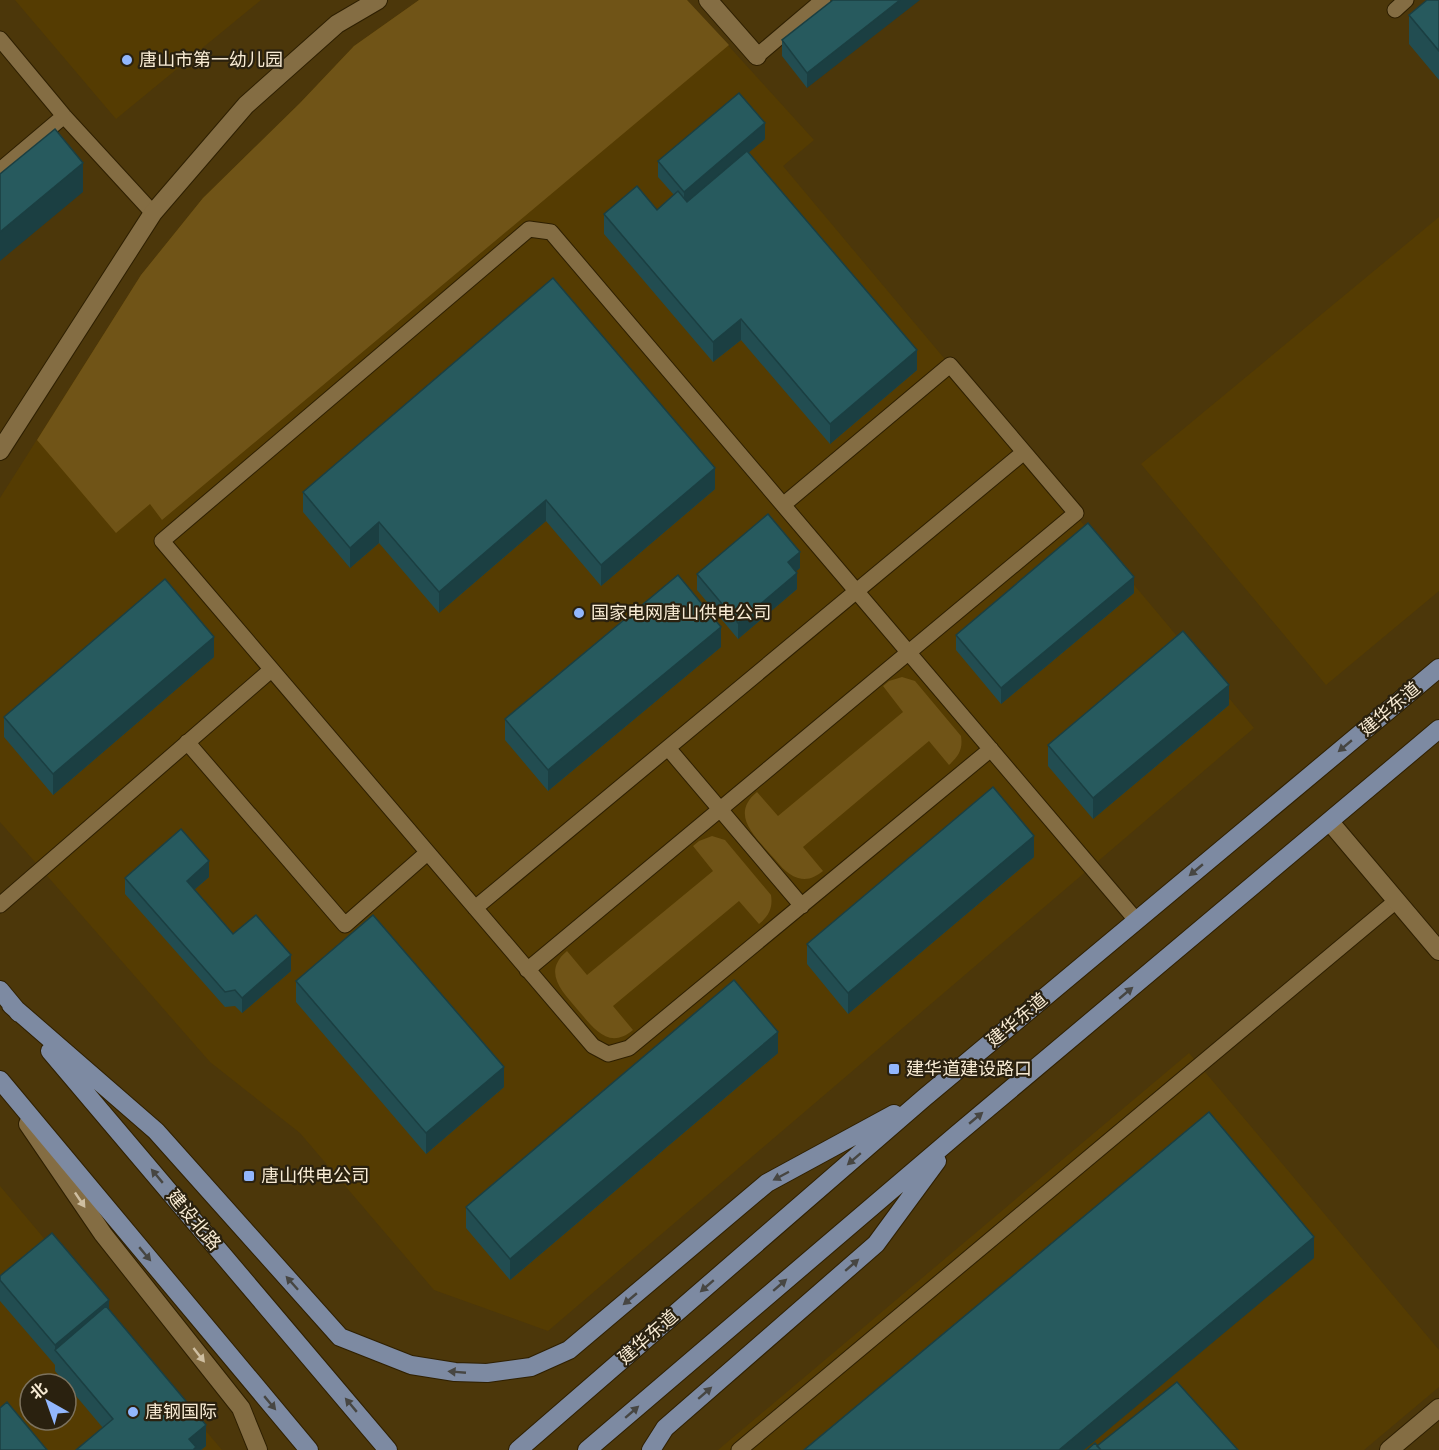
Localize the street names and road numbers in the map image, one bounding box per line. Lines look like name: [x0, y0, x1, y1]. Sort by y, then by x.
street label: 建华东道: [1355, 677, 1424, 740]
street label: 建华东道: [982, 988, 1051, 1051]
street label: 建设北路: [163, 1185, 226, 1254]
street label: 建华东道: [614, 1305, 682, 1368]

